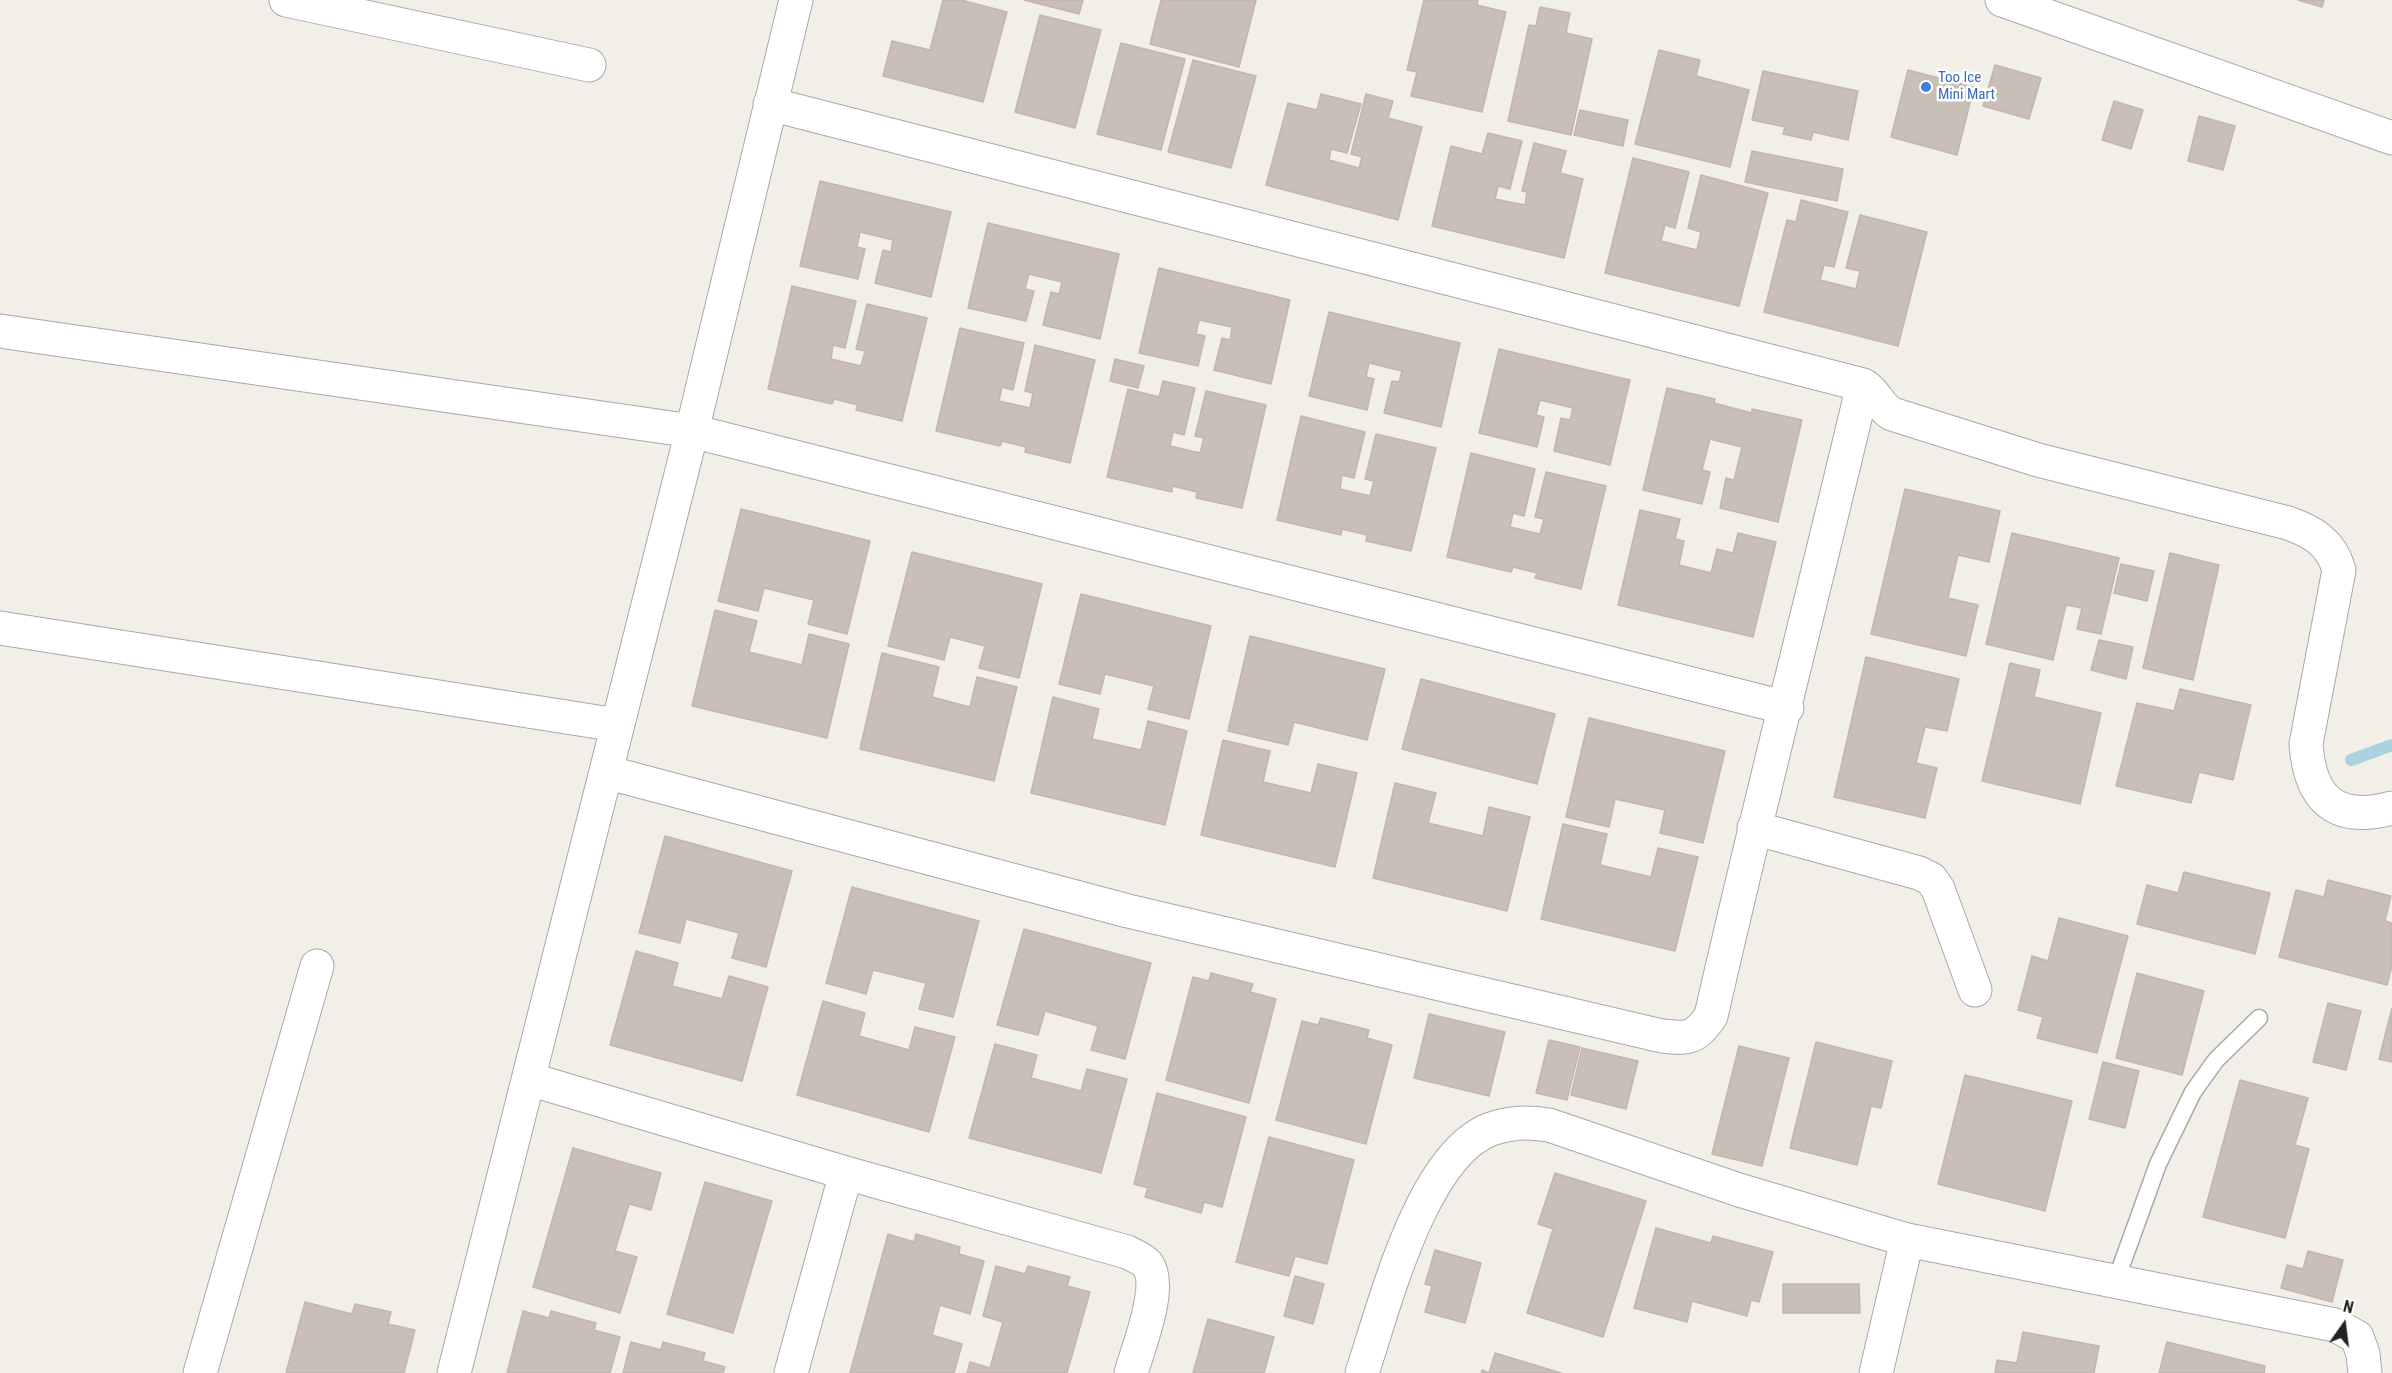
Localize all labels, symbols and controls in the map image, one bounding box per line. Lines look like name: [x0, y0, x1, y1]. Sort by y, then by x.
place label: Too Ice Mini Mart: [1938, 69, 1995, 104]
marker: Too Ice Mini Mart: [1919, 80, 1933, 94]
north arrow: [2314, 1295, 2374, 1355]
text: N: [2341, 1297, 2356, 1317]

